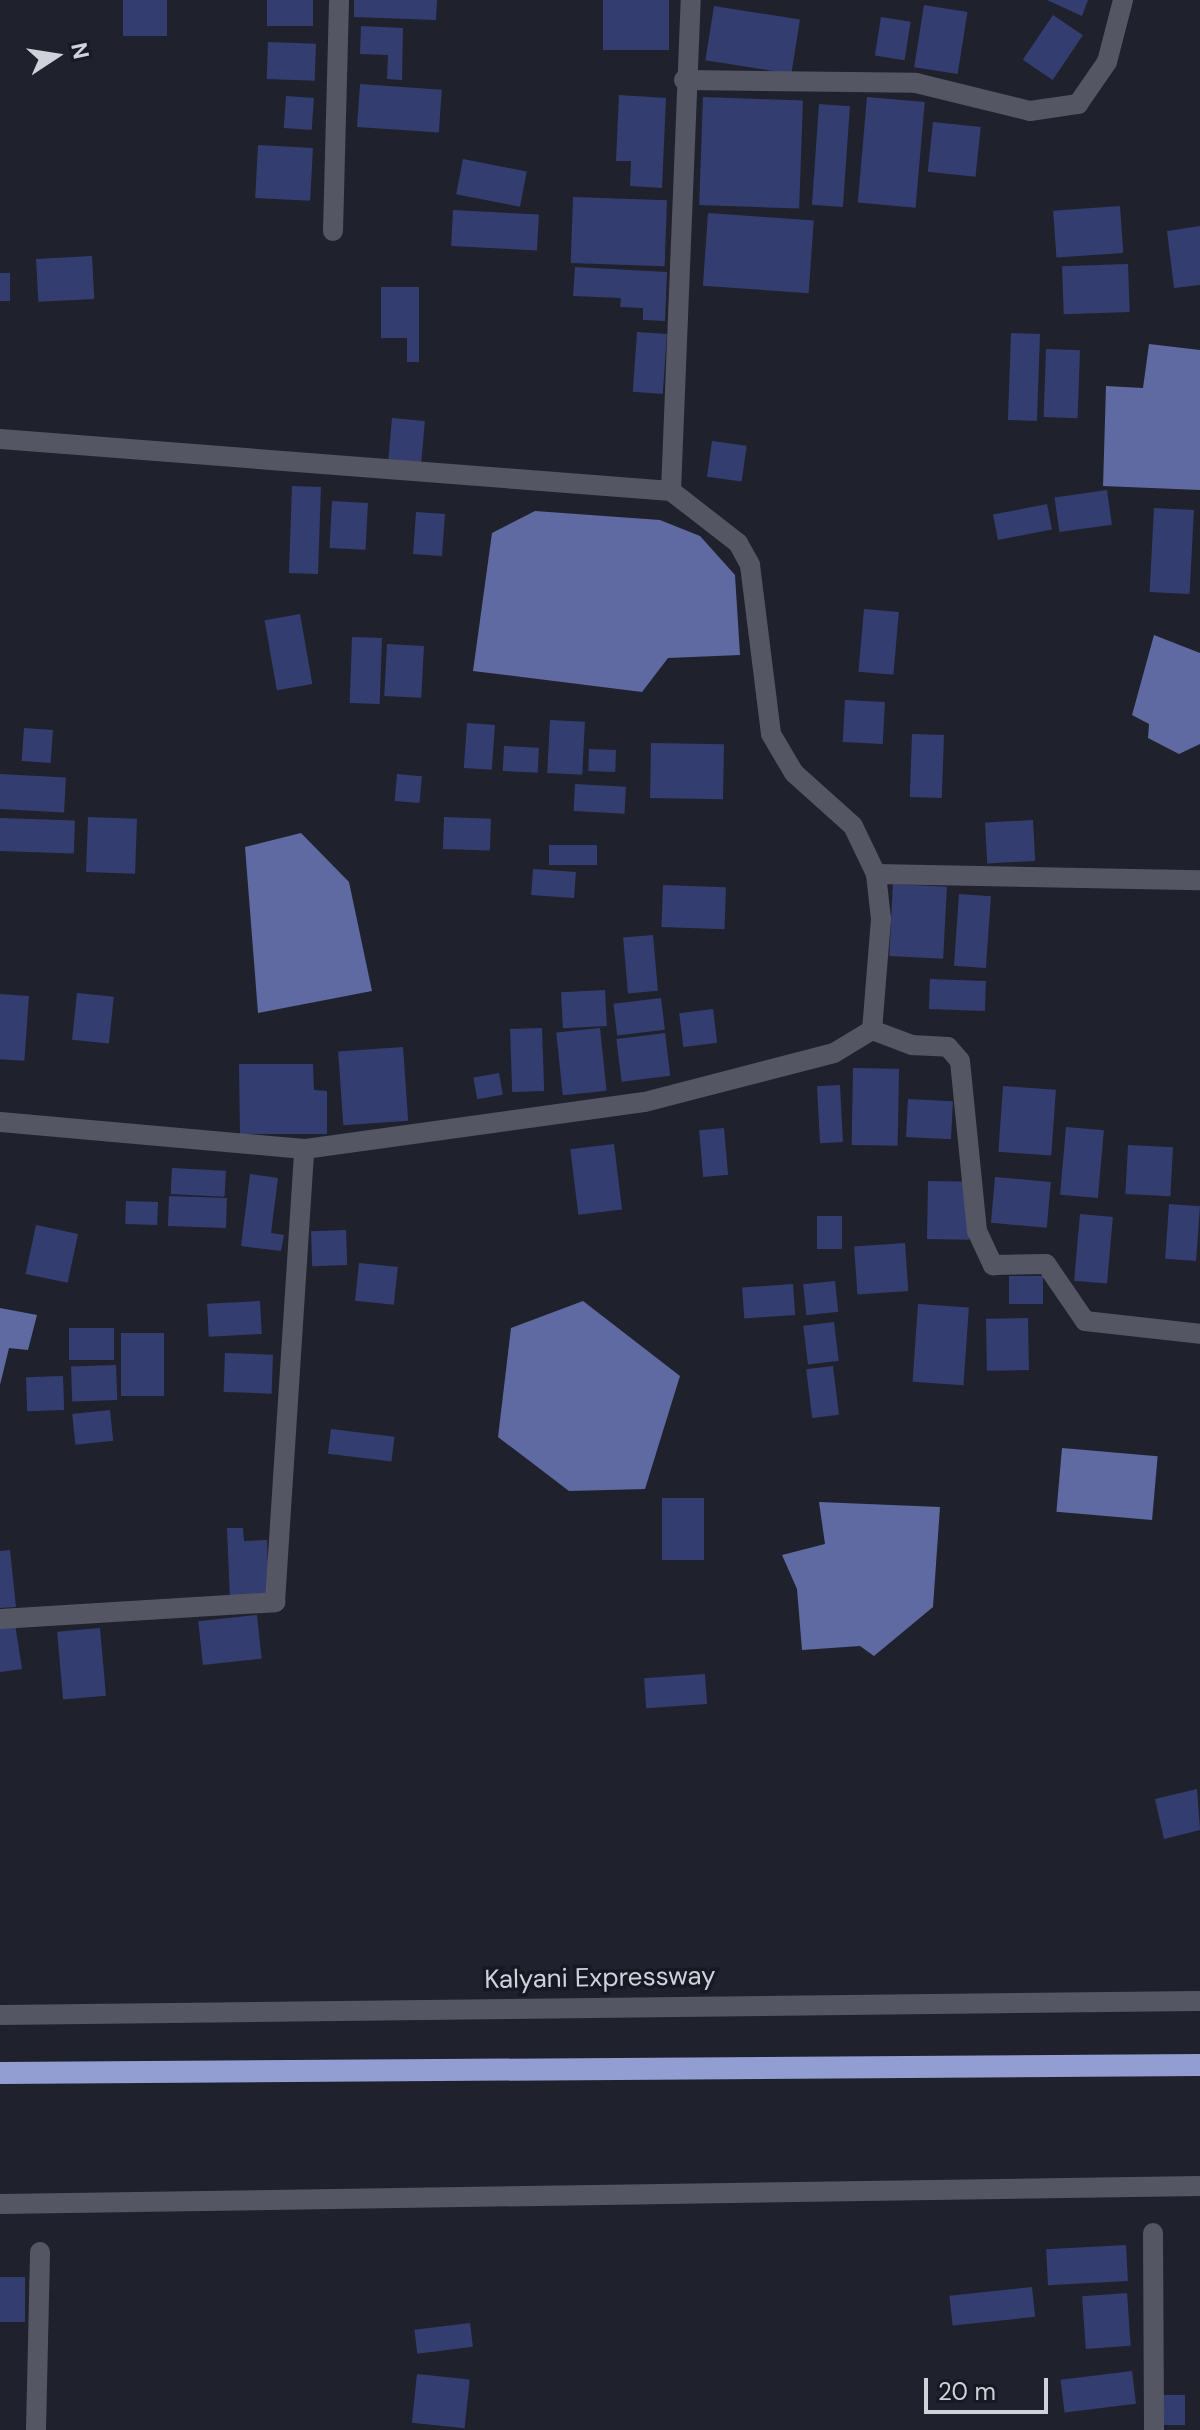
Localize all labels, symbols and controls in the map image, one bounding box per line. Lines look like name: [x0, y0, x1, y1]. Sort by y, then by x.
north arrow: [16, 16, 96, 96]
text: N: [64, 40, 96, 62]
street label: Kalyani Expressway: [484, 1960, 716, 1996]
scale bar: [928, 2362, 1052, 2412]
text: 20 m: [938, 2376, 996, 2407]

